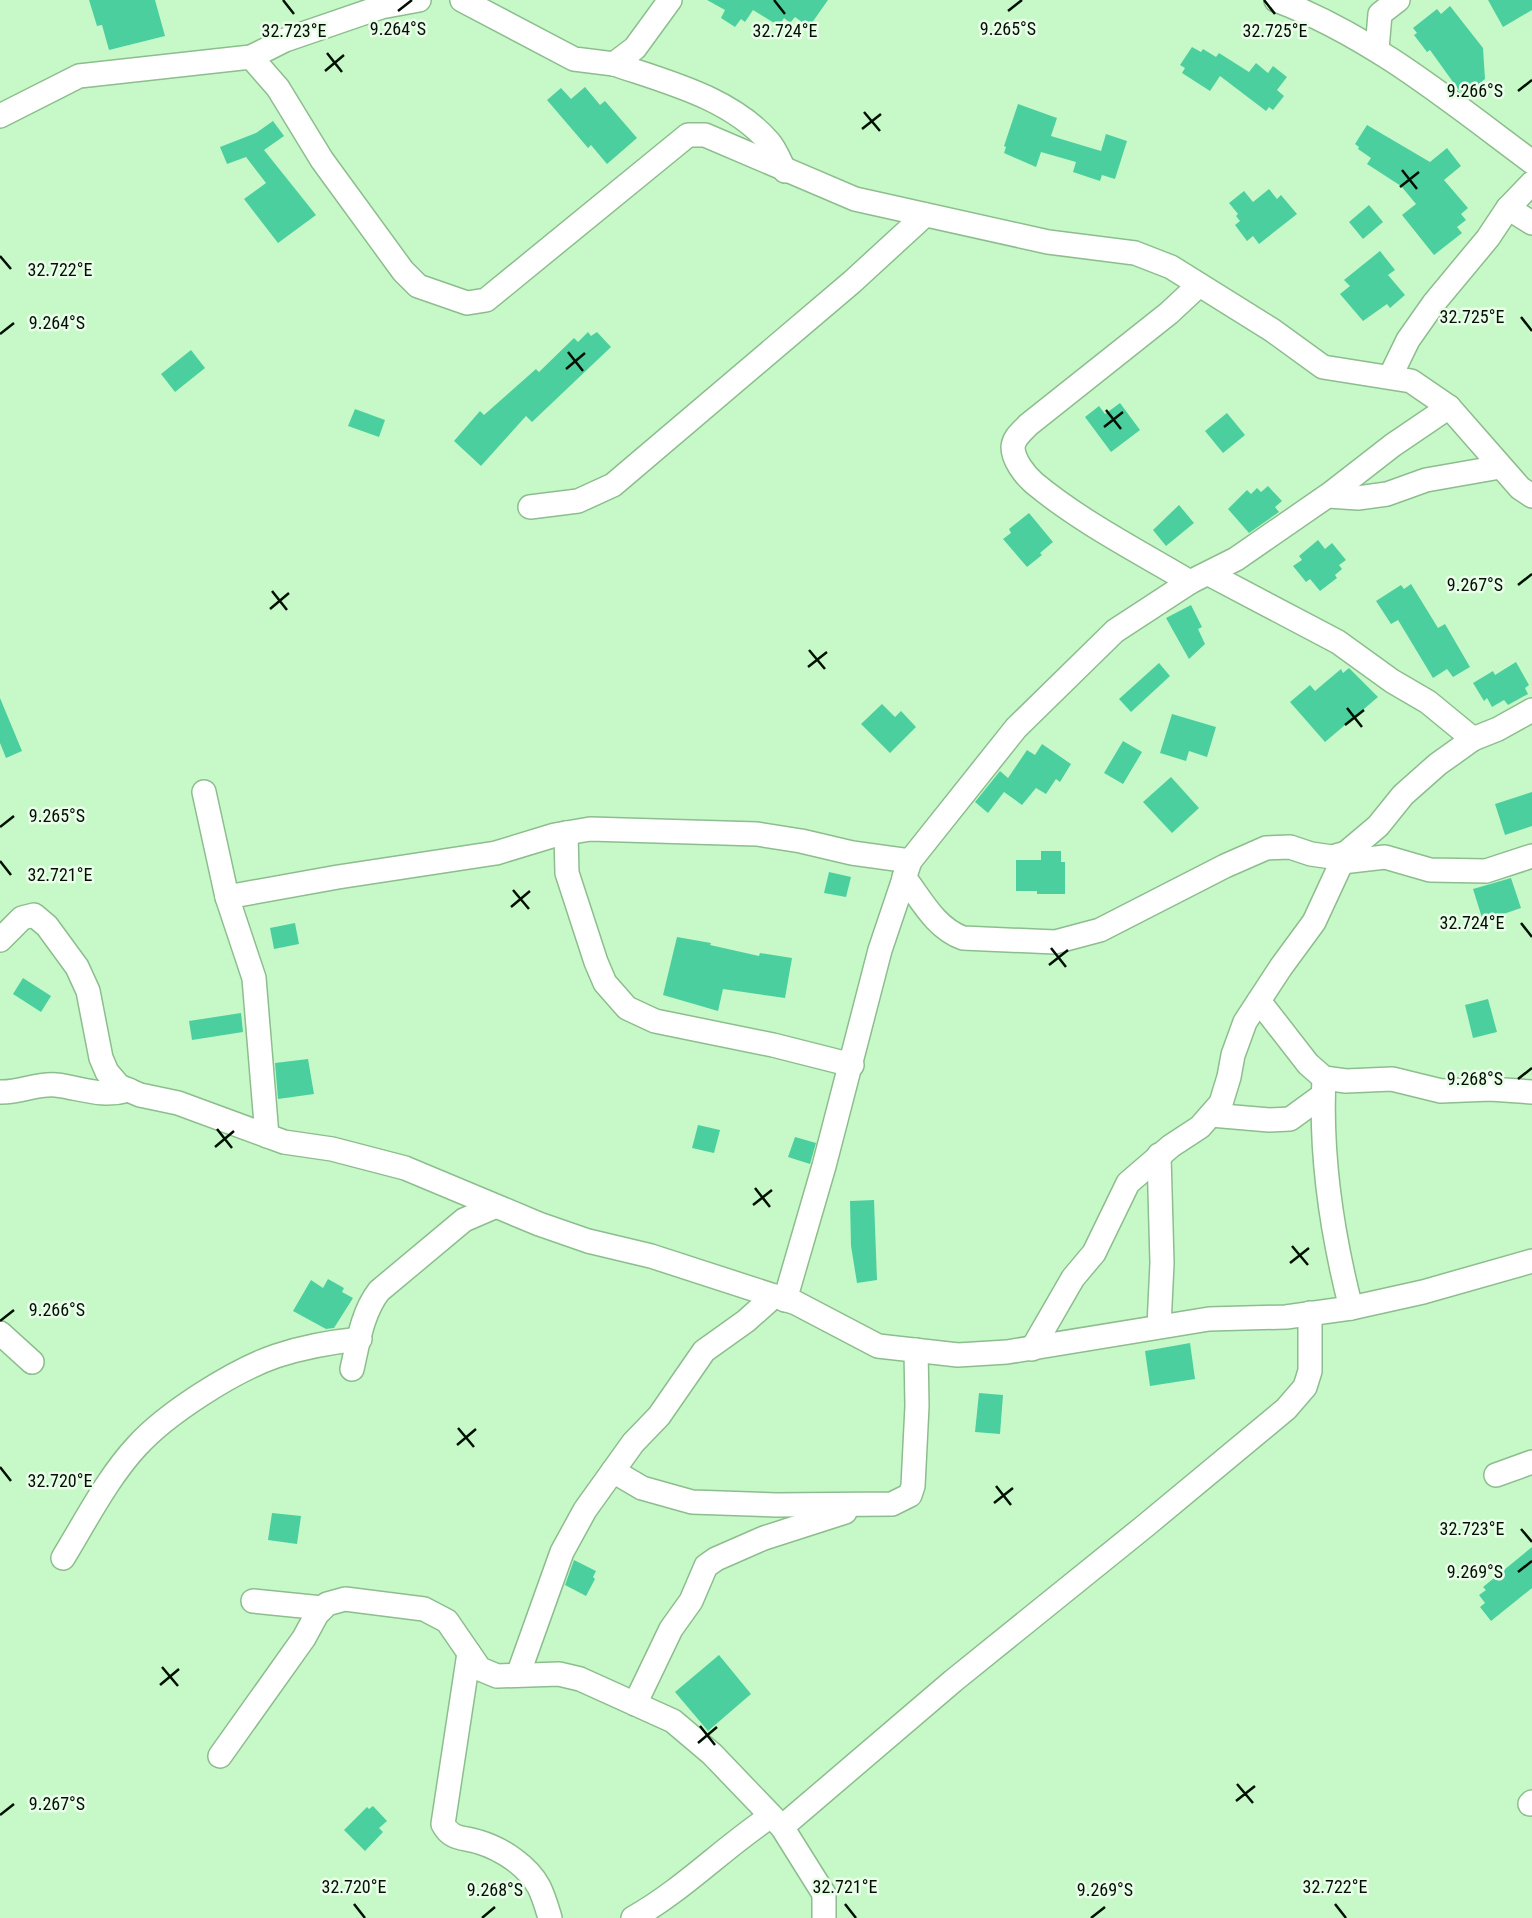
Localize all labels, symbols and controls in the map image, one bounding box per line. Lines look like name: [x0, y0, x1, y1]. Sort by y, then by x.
text: 9.264°S: [370, 18, 426, 39]
text: 9.265°S: [980, 18, 1036, 39]
text: 32.723°E: [262, 20, 326, 41]
text: 32.724°E: [753, 20, 817, 41]
text: 32.725°E: [1243, 20, 1307, 41]
text: 9.266°S: [1447, 80, 1503, 101]
text: 32.722°E: [28, 259, 92, 280]
text: 32.725°E: [1440, 306, 1504, 327]
text: 9.264°S: [29, 312, 85, 333]
text: 9.267°S: [1447, 574, 1503, 595]
text: 9.265°S: [29, 805, 85, 826]
text: 32.721°E: [28, 864, 92, 885]
text: 32.724°E: [1440, 912, 1504, 933]
text: 9.268°S: [1447, 1068, 1503, 1089]
text: 9.266°S: [29, 1299, 85, 1320]
text: 32.720°E: [28, 1470, 92, 1491]
text: 32.723°E: [1440, 1518, 1504, 1539]
text: 9.269°S: [1447, 1561, 1503, 1582]
text: 9.267°S: [29, 1793, 85, 1814]
text: 32.720°E: [322, 1876, 386, 1897]
text: 32.721°E: [813, 1876, 877, 1897]
text: 32.722°E: [1303, 1876, 1367, 1897]
text: 9.268°S: [467, 1879, 523, 1900]
text: 9.269°S: [1077, 1879, 1133, 1900]

